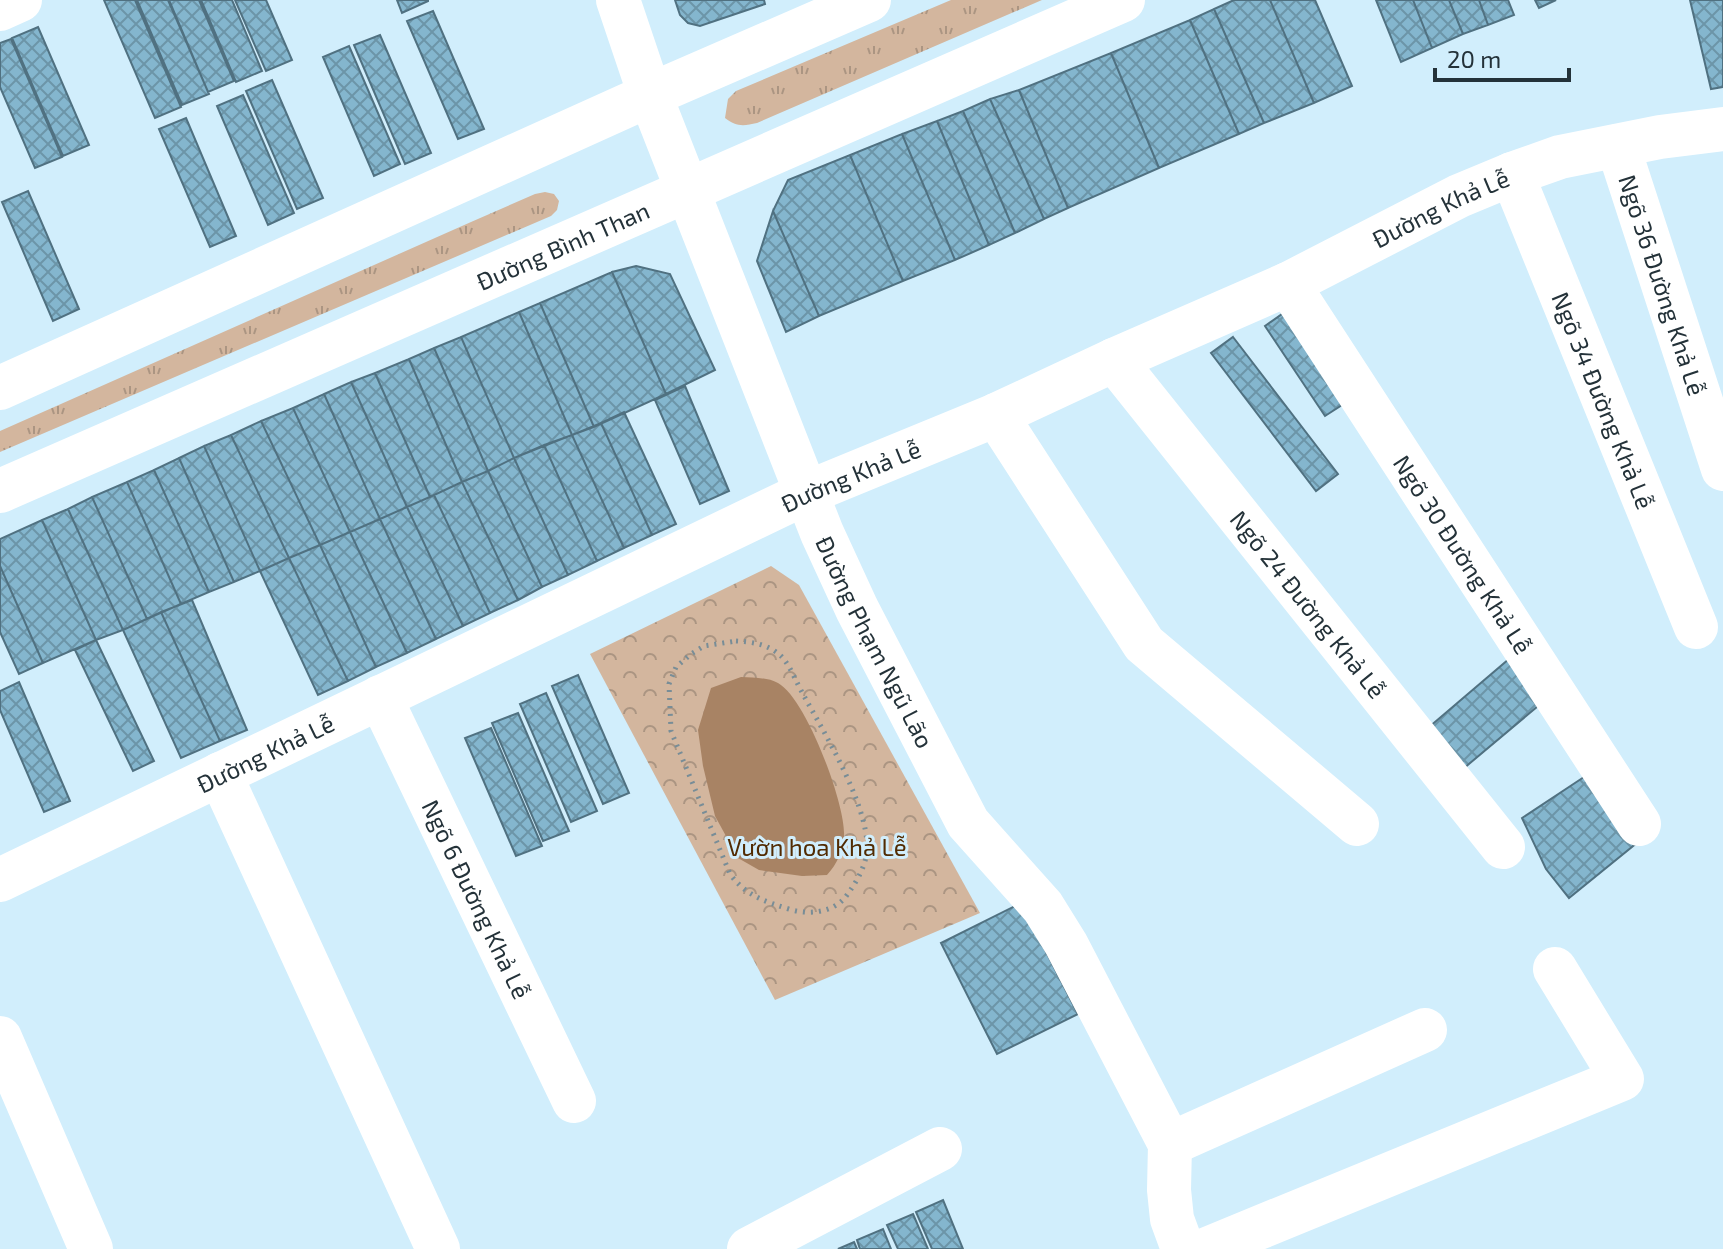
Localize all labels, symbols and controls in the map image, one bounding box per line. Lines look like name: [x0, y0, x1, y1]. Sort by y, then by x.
scale bar: [1435, 32, 1569, 82]
text: 20 m: [1447, 44, 1501, 73]
street label: Đường Khả Lễ: [1367, 162, 1513, 253]
street label: Ngõ 36 Đường Khả Lễ: [1614, 171, 1713, 399]
street label: Đường Bình Than: [472, 195, 653, 296]
street label: Ngõ 34 Đường Khả Lễ: [1547, 287, 1661, 513]
street label: Đường Khả Lễ: [776, 433, 925, 518]
street label: Ngõ 30 Đường Khả Lễ: [1388, 449, 1539, 659]
street label: Ngõ 24 Đường Khả Lễ: [1225, 504, 1392, 703]
street label: Đường Phạm Ngũ Lão: [811, 531, 941, 753]
street label: Đường Khả Lễ: [192, 707, 338, 798]
street label: Ngõ 6 Đường Khả Lễ: [417, 795, 537, 1003]
park label: Vườn hoa Khả Lễ: [727, 832, 907, 861]

